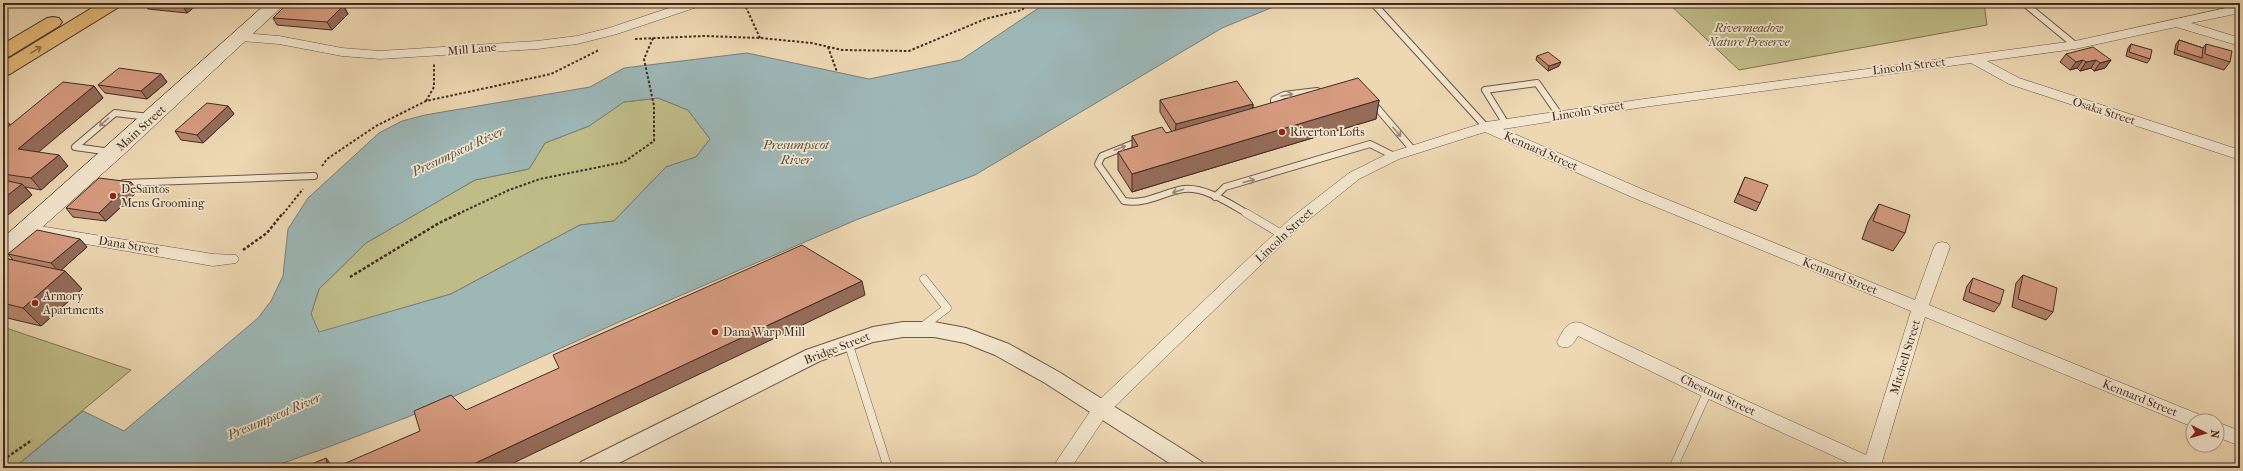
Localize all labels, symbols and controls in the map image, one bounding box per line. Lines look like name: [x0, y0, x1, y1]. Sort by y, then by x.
park label: Rivermeadow Nature Preserve: [1707, 21, 1791, 49]
street label: Mill Lane: [447, 40, 497, 58]
one-way arrow: [30, 46, 41, 54]
street label: Lincoln Street: [1872, 54, 1947, 77]
one-way arrow: [1280, 91, 1293, 99]
street label: Osaka Street: [2071, 94, 2138, 128]
street label: Lincoln Street: [1551, 98, 1626, 124]
street label: Main Street: [114, 102, 169, 154]
one-way arrow: [99, 117, 109, 126]
water label: Presumpscot River: [409, 123, 508, 179]
place label: Riverton Lofts: [1290, 125, 1365, 139]
marker: Riverton Lofts: [1277, 127, 1287, 137]
one-way arrow: [1393, 127, 1402, 137]
street label: Kennard Street: [1502, 128, 1581, 174]
water label: Presumpscot River: [762, 137, 830, 167]
one-way arrow: [1114, 144, 1126, 152]
one-way arrow: [1242, 177, 1255, 184]
place label: DeSantos Mens Grooming: [121, 182, 205, 210]
one-way arrow: [1172, 188, 1185, 195]
marker: DeSantos Mens Grooming: [108, 191, 118, 201]
street label: Lincoln Street: [1252, 204, 1316, 265]
street label: Dana Street: [98, 233, 161, 257]
street label: Kennard Street: [1800, 255, 1880, 298]
place label: Armory Apartments: [42, 289, 104, 317]
marker: Armory Apartments: [30, 298, 40, 308]
street label: Mitchell Street: [1887, 317, 1923, 396]
place label: Dana Warp Mill: [723, 325, 806, 339]
marker: Dana Warp Mill: [710, 327, 720, 337]
street label: Bridge Street: [802, 329, 873, 367]
street label: Chestnut Street: [1678, 371, 1759, 419]
street label: Kennard Street: [2100, 377, 2180, 420]
water label: Presumpscot River: [224, 389, 324, 443]
north arrow: [2185, 413, 2225, 453]
text: N: [2207, 429, 2221, 439]

